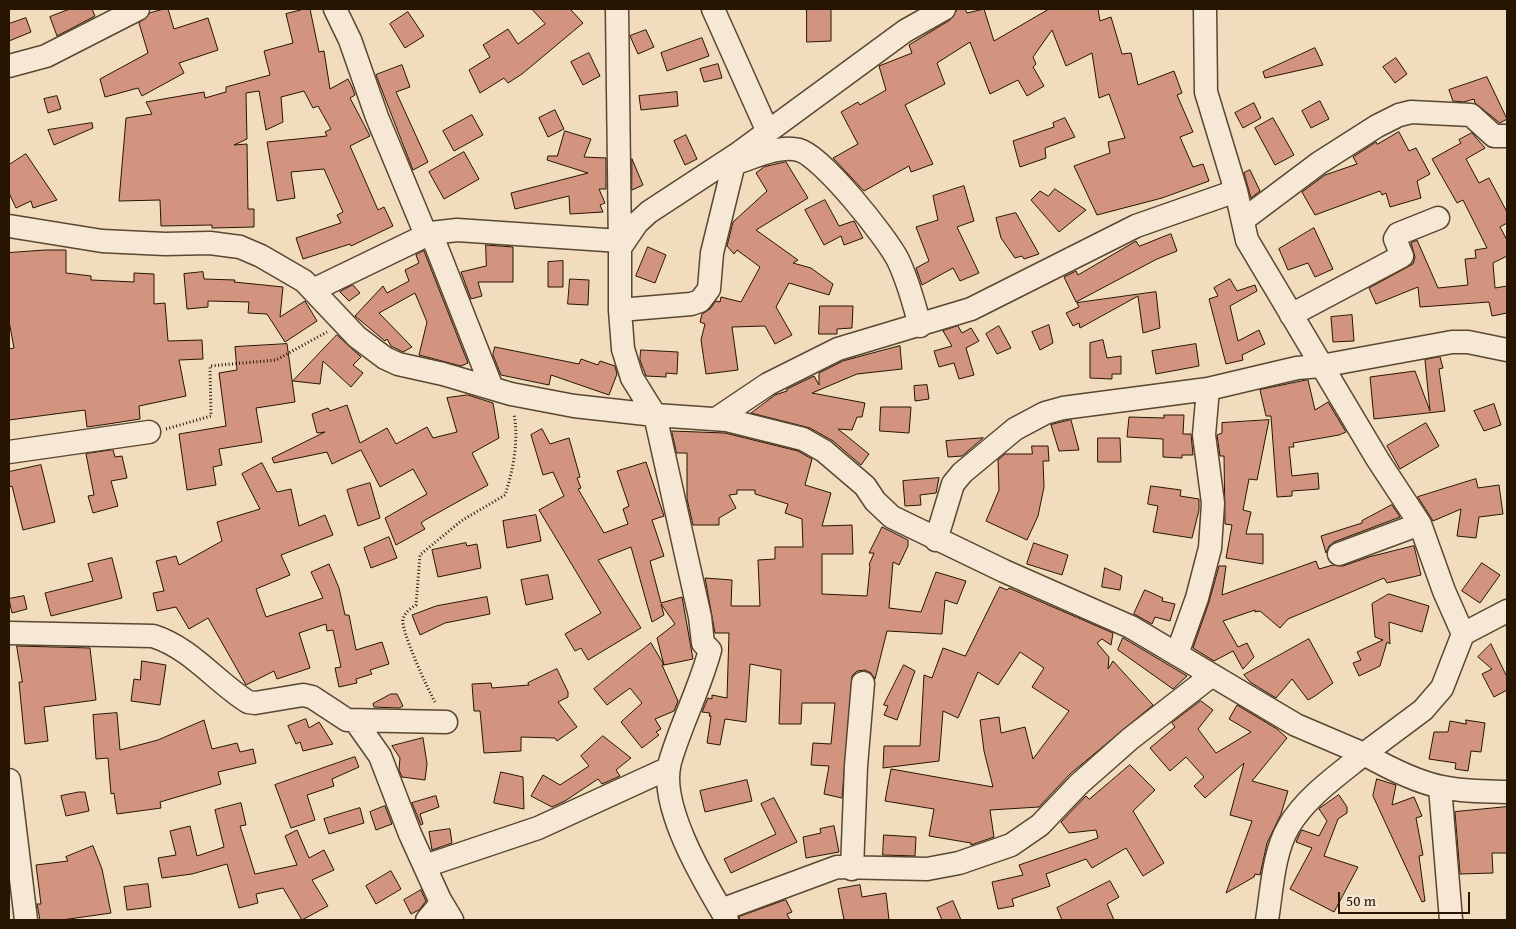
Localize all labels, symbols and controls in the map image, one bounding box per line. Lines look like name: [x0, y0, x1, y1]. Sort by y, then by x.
scale bar: [1341, 882, 1474, 914]
text: 50 m: [1346, 890, 1376, 911]

